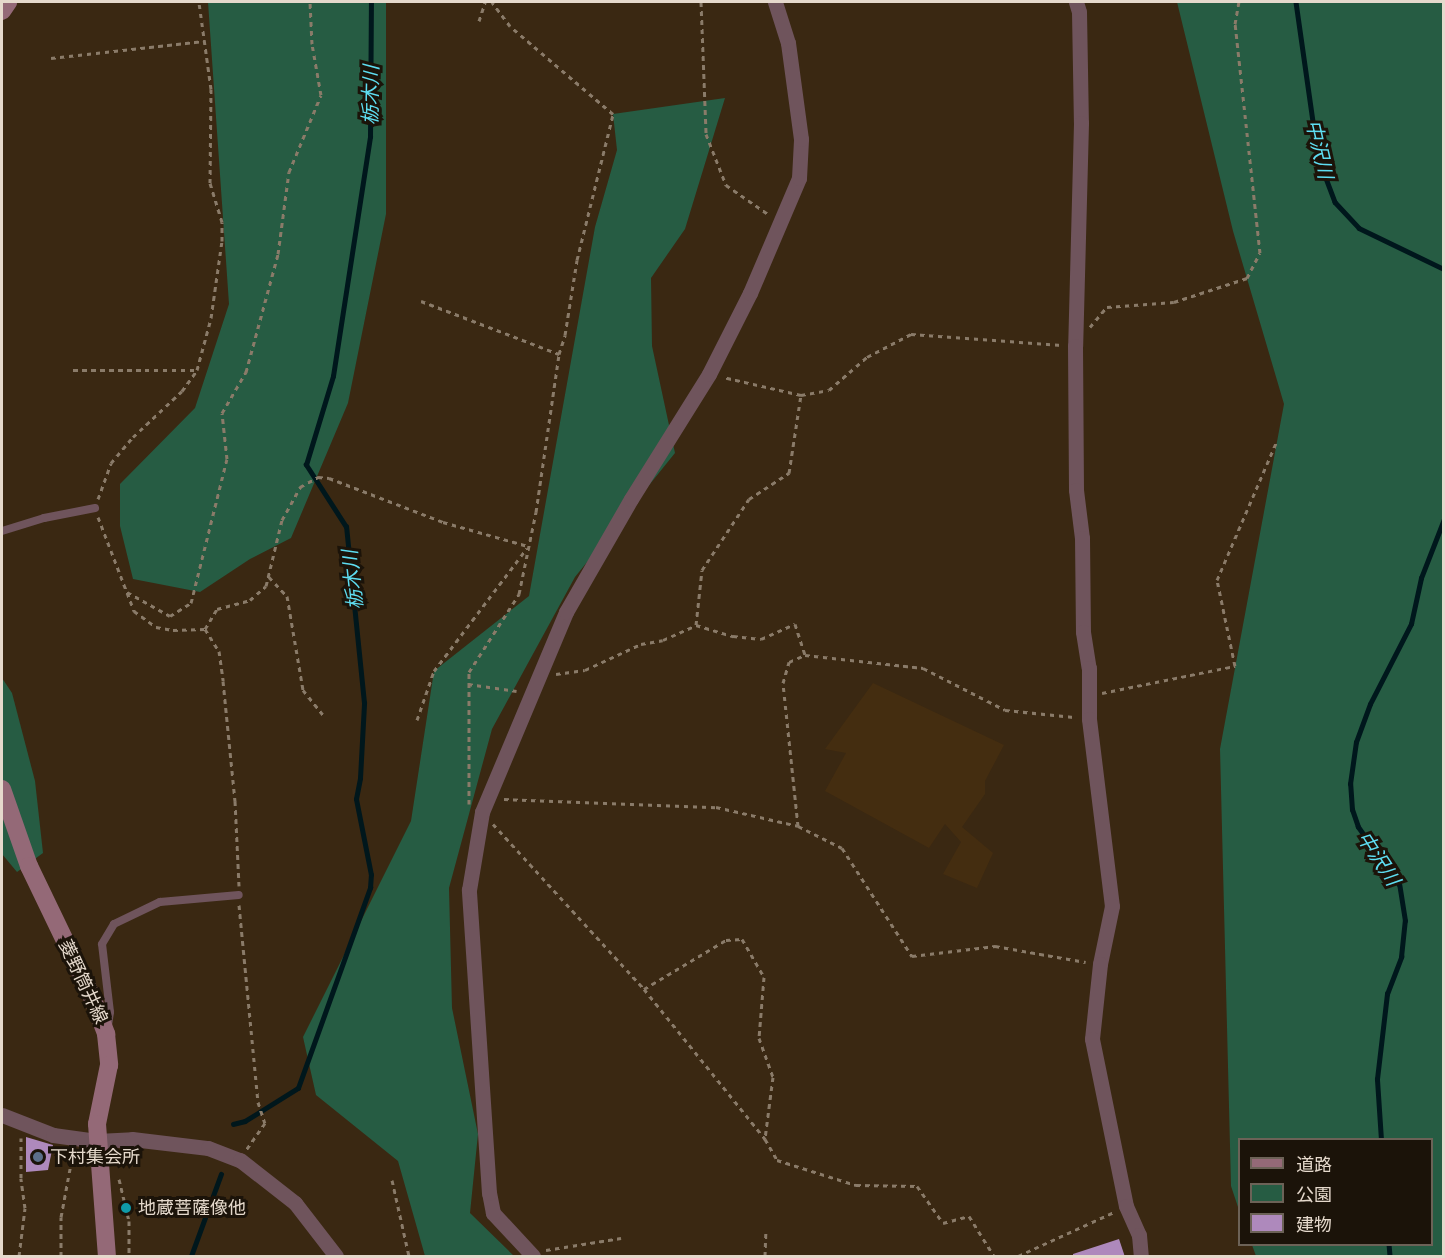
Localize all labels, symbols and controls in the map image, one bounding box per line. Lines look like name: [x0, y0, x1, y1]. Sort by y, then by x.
water label: 栃木川: [357, 65, 383, 125]
water label: 中沢川: [1302, 117, 1338, 181]
water label: 栃木川: [337, 549, 367, 611]
water label: 中沢川: [1353, 826, 1405, 890]
street label: 菱野筒井線: [54, 937, 112, 1027]
legend: [1238, 1138, 1433, 1246]
place label: 下村集会所: [50, 1146, 140, 1168]
marker: 下村集会所: [31, 1150, 45, 1164]
text: 道路: [1296, 1152, 1332, 1177]
text: 公園: [1296, 1182, 1332, 1207]
place label: 地蔵菩薩像他: [138, 1197, 246, 1219]
marker: 地蔵菩薩像他: [119, 1201, 133, 1215]
text: 建物: [1296, 1212, 1332, 1237]

